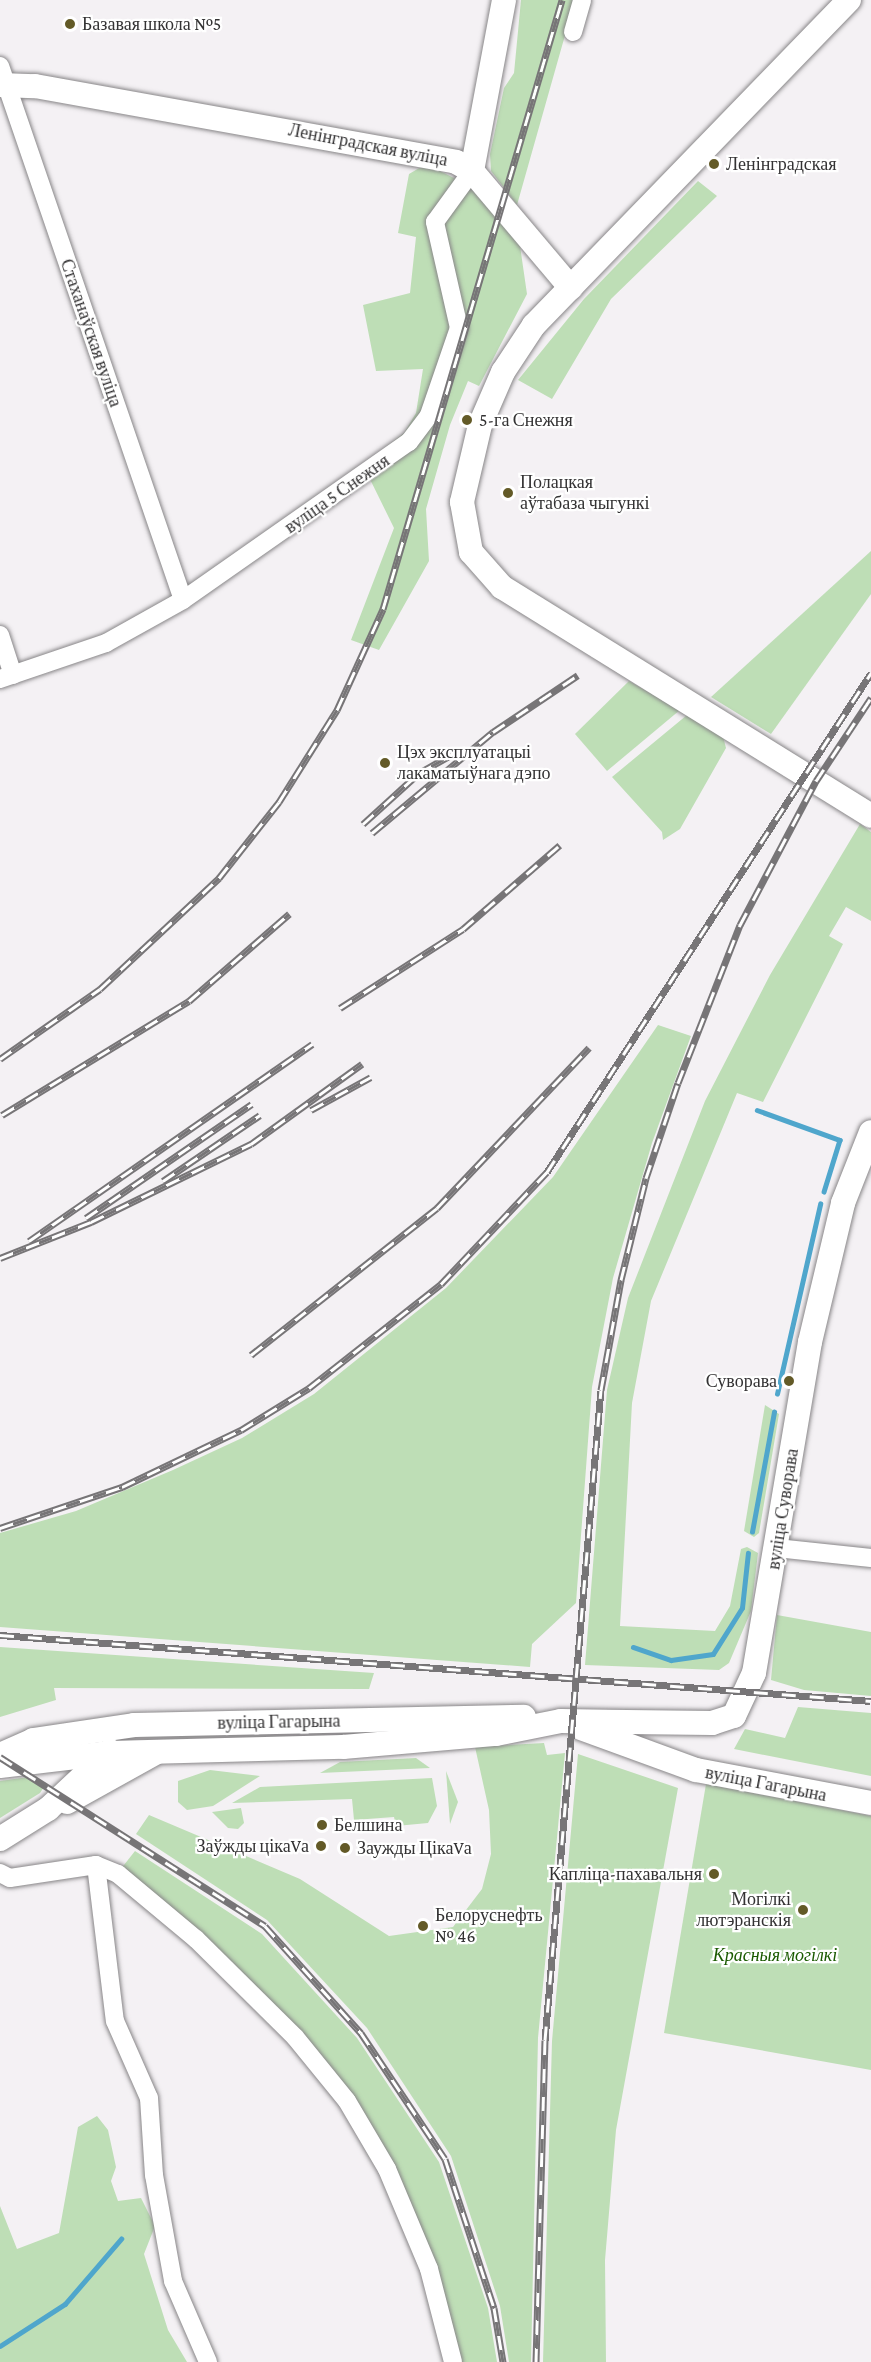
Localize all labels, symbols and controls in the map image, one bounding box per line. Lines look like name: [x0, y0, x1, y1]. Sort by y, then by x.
place label: Базавая школа №5: [82, 13, 221, 35]
marker: Базавая школа №5: [63, 17, 77, 31]
street label: Ленінградская вуліца: [287, 119, 449, 171]
place label: Ленінградская: [726, 153, 837, 175]
marker: Ленінградская: [707, 157, 721, 171]
street label: Стаханаўская вуліца: [56, 256, 126, 410]
place label: 5-га Снежня: [479, 409, 573, 431]
marker: 5-га Снежня: [460, 413, 474, 427]
street label: вуліца 5 Снежня: [280, 450, 394, 538]
place label: Полацкая аўтабаза чыгункі: [520, 472, 650, 514]
marker: Полацкая аўтабаза чыгункі: [501, 486, 515, 500]
place label: Цэх эксплуатацыі лакаматыўнага дэпо: [397, 742, 551, 784]
marker: Цэх эксплуатацыі лакаматыўнага дэпо: [378, 756, 392, 770]
place label: Суворава: [706, 1370, 777, 1392]
marker: Суворава: [782, 1374, 796, 1388]
street label: вуліца Суворава: [763, 1447, 803, 1571]
street label: вуліца Гагарына: [217, 1710, 341, 1734]
street label: вуліца Гагарына: [704, 1762, 828, 1806]
place label: Белшина: [334, 1814, 402, 1836]
marker: Белшина: [315, 1818, 329, 1832]
place label: Заўжды цікаVа: [197, 1835, 309, 1857]
place label: Заужды ЦікаVа: [357, 1837, 472, 1859]
marker: Заўжды цікаVа: [314, 1839, 328, 1853]
marker: Заужды ЦікаVа: [338, 1841, 352, 1855]
place label: Капліца-пахавальня: [549, 1863, 702, 1885]
marker: Капліца-пахавальня: [707, 1867, 721, 1881]
place label: Могілкі лютэранскія: [696, 1889, 791, 1932]
marker: Могілкі лютэранскія: [796, 1903, 810, 1917]
place label: Белоруснефть № 46: [435, 1905, 543, 1948]
marker: Белоруснефть № 46: [416, 1919, 430, 1933]
park label: Красныя могілкі: [713, 1944, 837, 1966]

